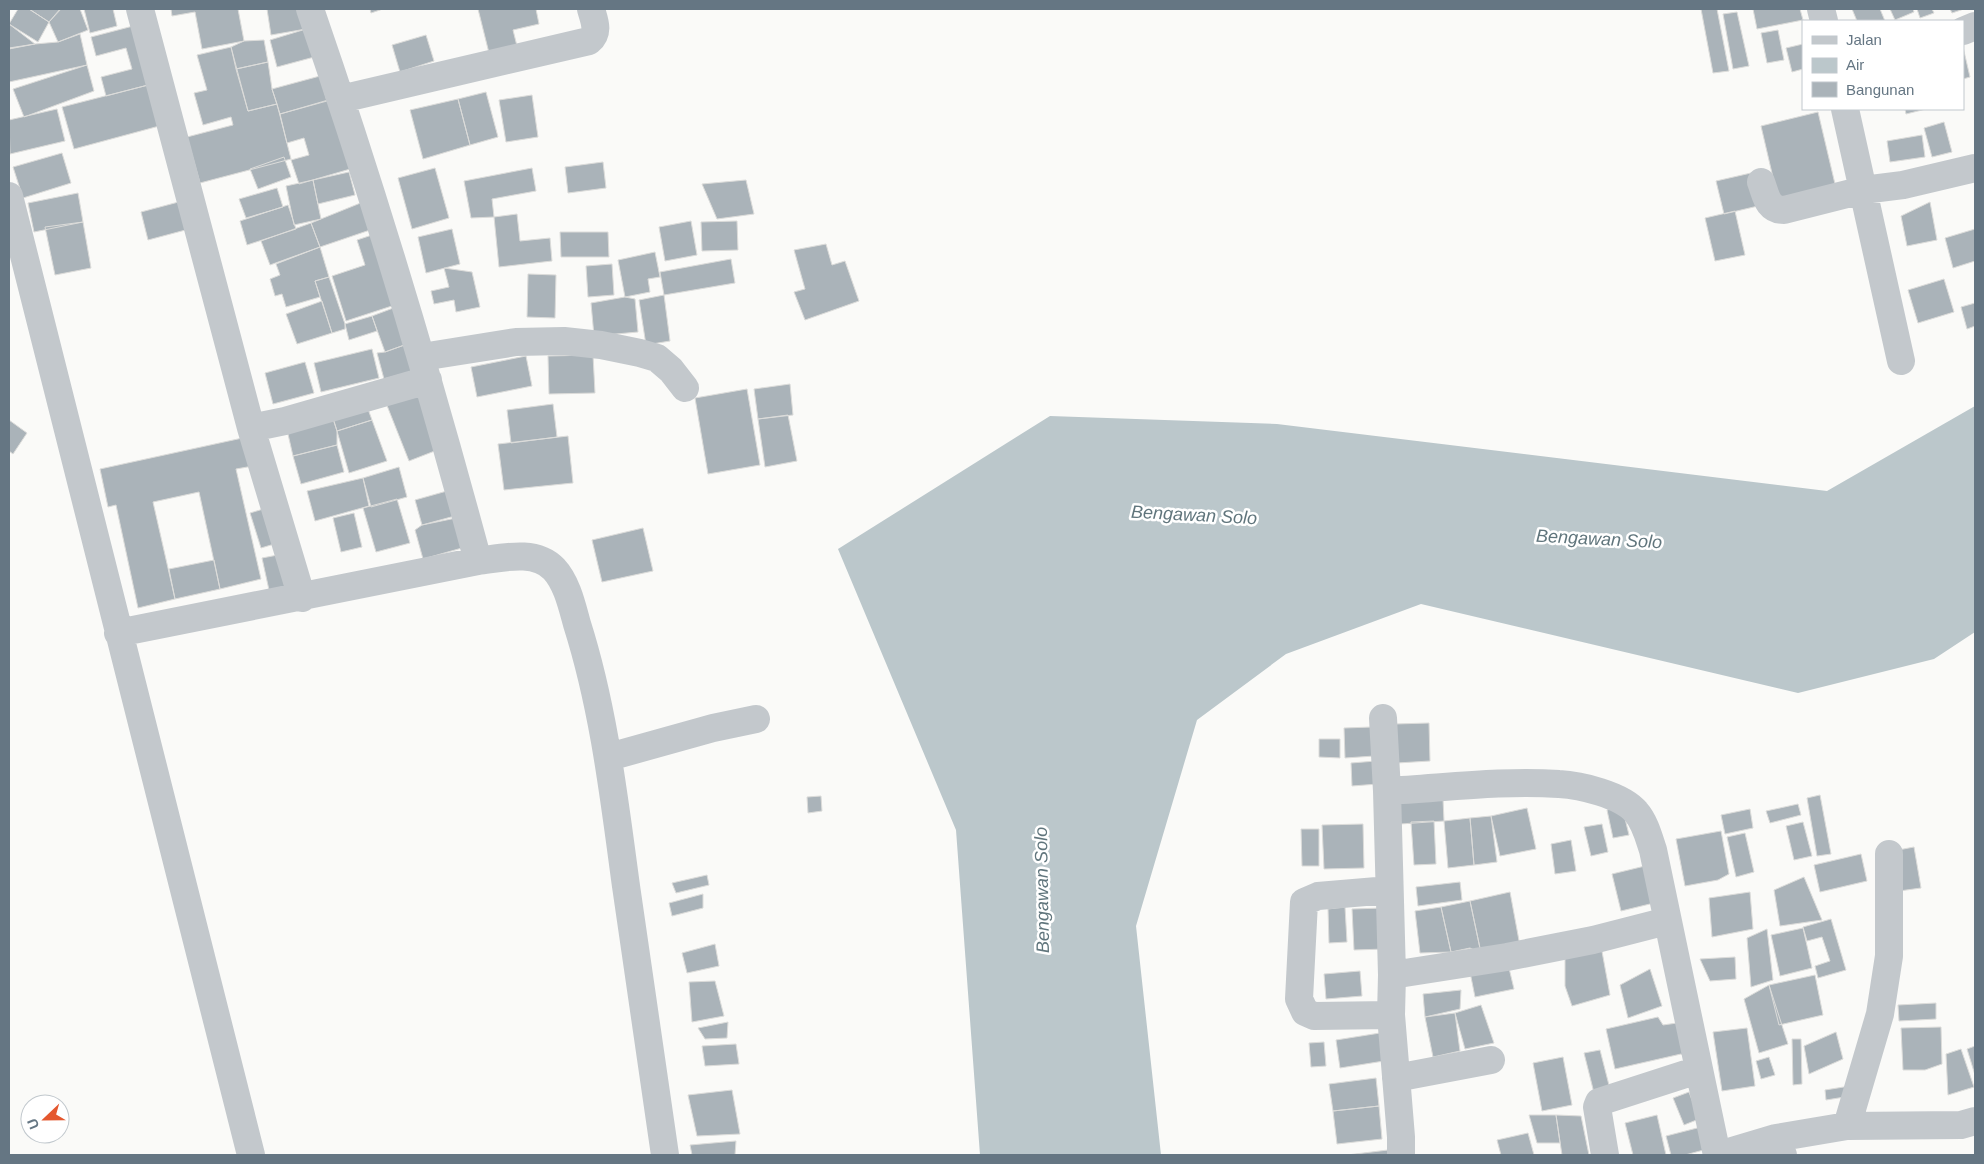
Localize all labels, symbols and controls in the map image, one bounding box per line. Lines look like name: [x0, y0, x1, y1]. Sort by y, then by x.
legend: [1802, 20, 1964, 110]
text: Jalan: [1846, 31, 1882, 48]
text: Air: [1846, 56, 1864, 73]
text: Bangunan: [1846, 81, 1914, 98]
water label: Bengawan Solo: [1131, 502, 1257, 528]
water label: Bengawan Solo: [1536, 526, 1662, 552]
water label: Bengawan Solo: [1031, 827, 1053, 953]
north arrow: [20, 1094, 70, 1144]
text: U: [24, 1116, 42, 1132]

